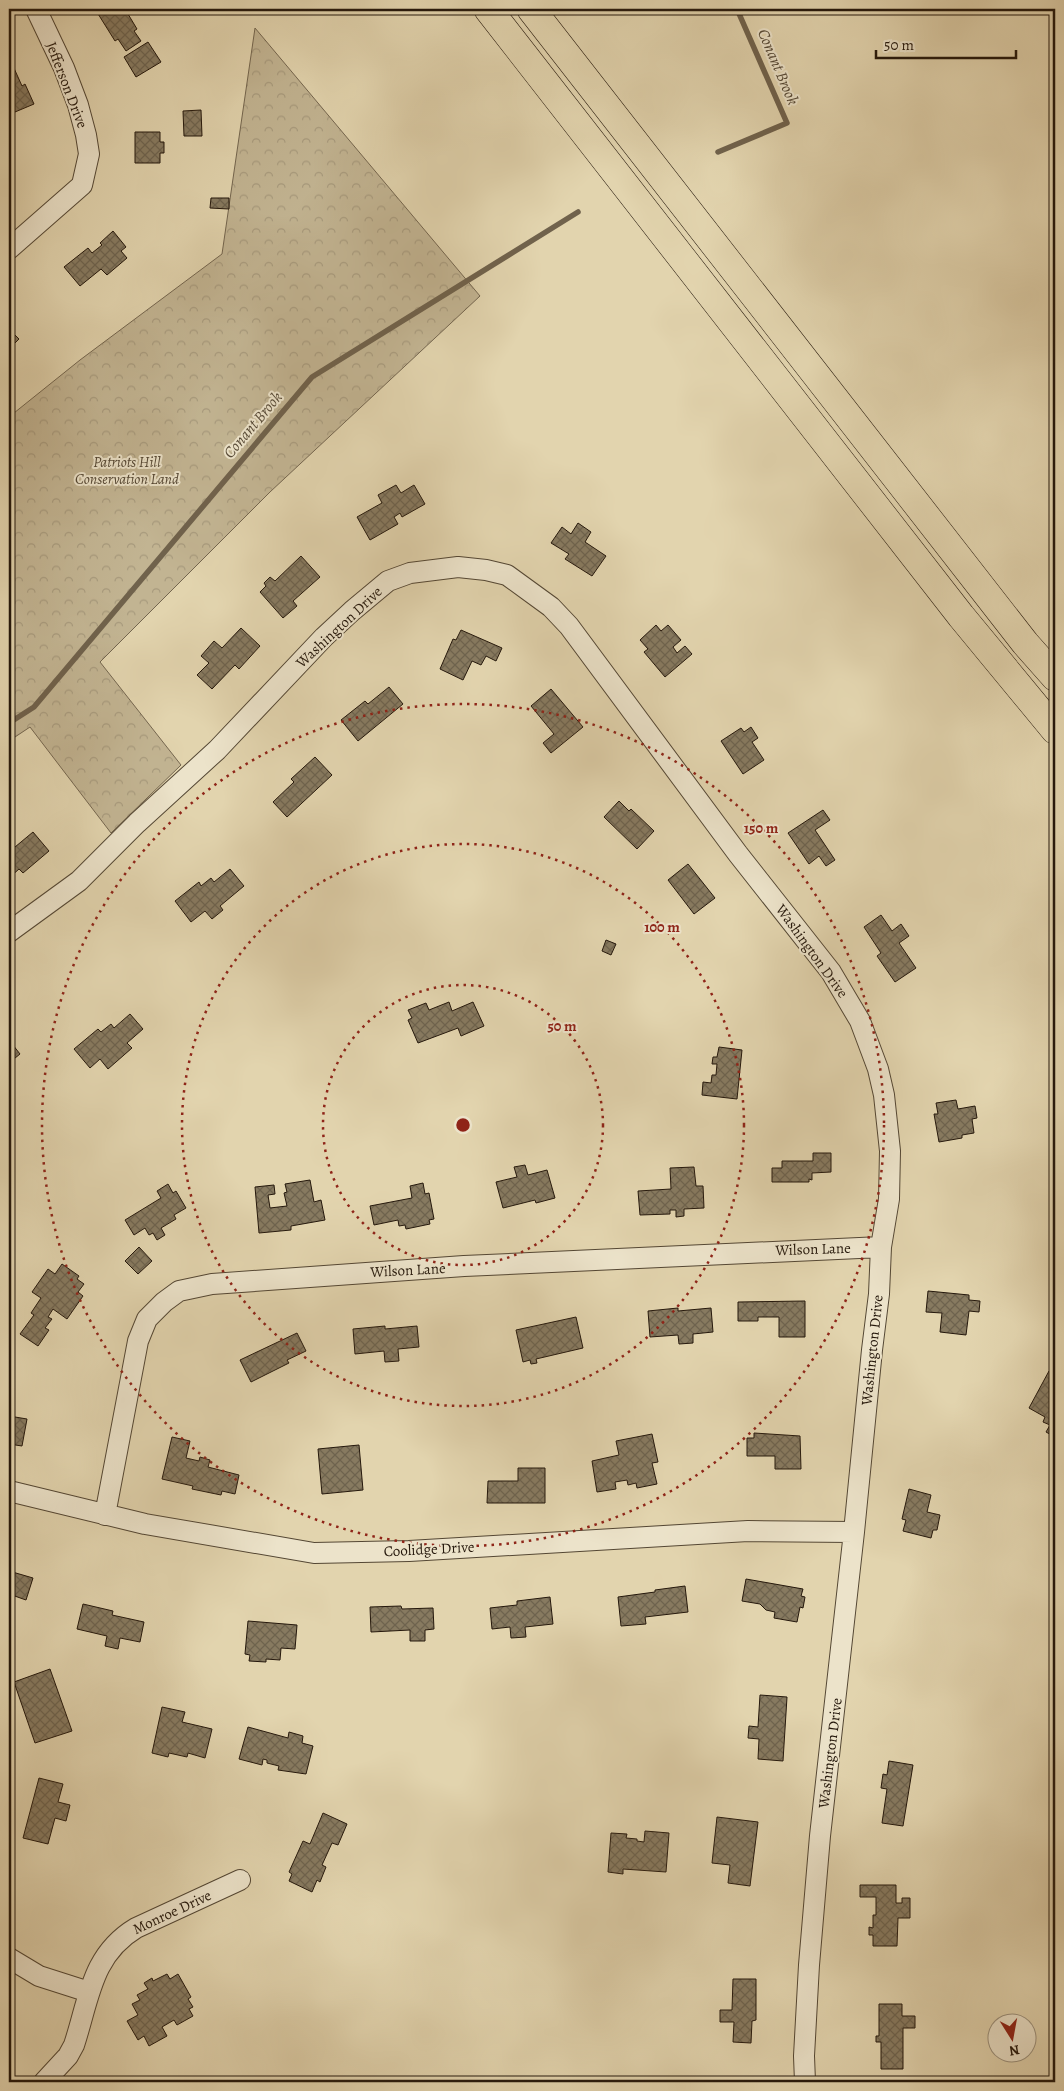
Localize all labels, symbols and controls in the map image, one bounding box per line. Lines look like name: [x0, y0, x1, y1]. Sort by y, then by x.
water label: Conant Brook: [752, 26, 804, 108]
scale bar: [876, 28, 1016, 60]
text: 50 m: [884, 35, 914, 55]
street label: Jefferson Drive: [41, 39, 93, 131]
water label: Conant Brook: [219, 387, 287, 463]
park label: Patriots Hill Conservation Land: [75, 452, 179, 489]
street label: Washington Drive: [291, 582, 387, 673]
text: 150 m: [744, 818, 779, 838]
street label: Washington Drive: [771, 899, 853, 1002]
text: 100 m: [644, 917, 680, 937]
text: 50 m: [547, 1016, 577, 1036]
centre of rings: [454, 1116, 472, 1134]
street label: Wilson Lane: [774, 1238, 851, 1260]
street label: Wilson Lane: [369, 1258, 446, 1282]
street label: Washington Drive: [856, 1293, 888, 1407]
street label: Coolidge Drive: [383, 1537, 475, 1561]
street label: Washington Drive: [813, 1696, 847, 1810]
street label: Monroe Drive: [129, 1885, 215, 1939]
north arrow: [986, 2014, 1036, 2064]
text: N: [1008, 2040, 1021, 2061]

